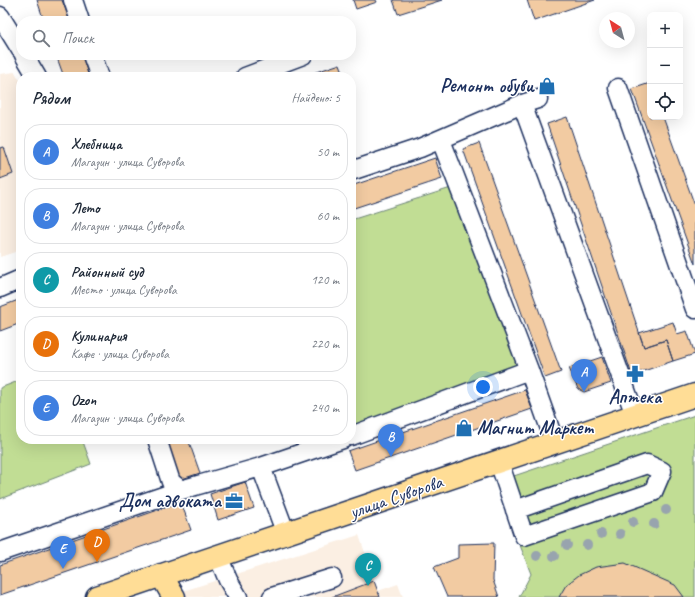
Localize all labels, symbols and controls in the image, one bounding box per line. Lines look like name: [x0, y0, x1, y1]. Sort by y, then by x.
north arrow: [599, 12, 635, 48]
map controls: [647, 12, 683, 120]
button: +: [647, 12, 683, 48]
search box: [16, 16, 356, 60]
icon: search: [30, 27, 52, 49]
text: Поиск: [62, 29, 94, 48]
button: −: [647, 48, 683, 84]
place label: Ремонт обуви: [440, 74, 536, 98]
shop icon: Ремонт обуви: [537, 76, 557, 96]
button: locate: [647, 84, 683, 120]
text: Рядом: [32, 88, 70, 109]
text: Найдено: 5: [292, 90, 340, 106]
text: Хлебница: [71, 135, 122, 154]
text: A: [43, 144, 49, 160]
text: 50 m: [317, 144, 339, 160]
text: Магазин · улица Суворова: [71, 154, 184, 170]
text: Лето: [71, 199, 100, 218]
text: B: [43, 208, 49, 224]
text: 60 m: [317, 208, 339, 224]
text: Магазин · улица Суворова: [71, 218, 184, 234]
text: Районный суд: [71, 263, 143, 282]
text: C: [43, 272, 49, 288]
text: 120 m: [311, 272, 339, 288]
text: Место · улица Суворова: [71, 282, 177, 298]
text: Кулинария: [71, 327, 127, 346]
text: D: [42, 336, 50, 352]
text: 220 m: [311, 336, 339, 352]
text: Кафе · улица Суворова: [71, 346, 169, 362]
pin: A: [571, 359, 597, 392]
pharmacy icon: Аптека: [625, 364, 645, 384]
your location: [473, 377, 493, 397]
place label: Аптека: [609, 385, 663, 409]
text: Ozon: [71, 391, 96, 410]
text: E: [43, 400, 49, 416]
text: 240 m: [311, 400, 339, 416]
text: Магазин · улица Суворова: [71, 410, 184, 426]
place label: Магнит Маркет: [477, 416, 594, 440]
shop icon: Магнит Маркет: [454, 418, 474, 438]
pin: B: [378, 424, 404, 457]
street label: улица Суворова: [345, 469, 447, 524]
place label: Дом адвоката: [119, 489, 223, 513]
office icon: Дом адвоката: [224, 491, 244, 511]
pin: D: [84, 529, 110, 562]
pin: E: [50, 536, 76, 569]
pin: C: [355, 553, 381, 586]

